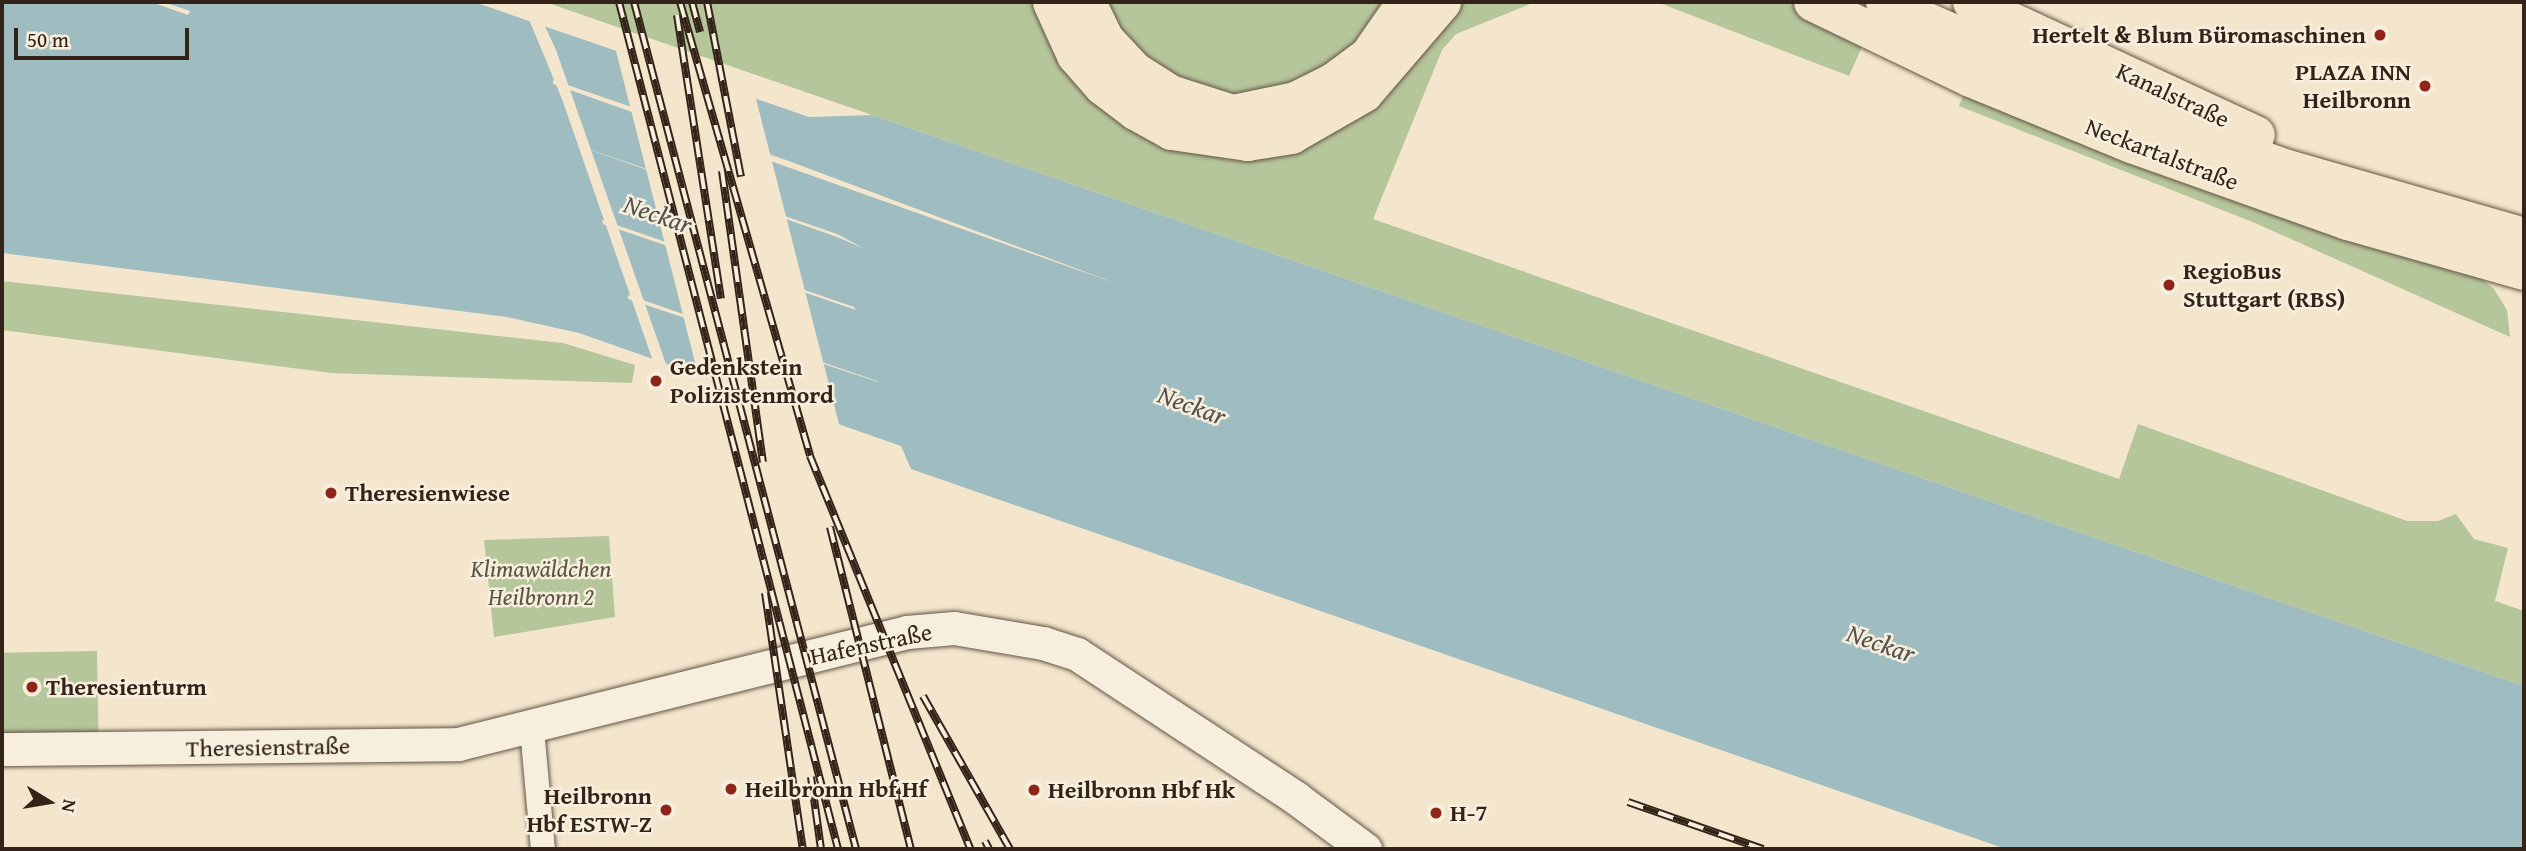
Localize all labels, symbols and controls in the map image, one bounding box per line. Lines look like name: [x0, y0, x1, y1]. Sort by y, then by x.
scale bar: [18, 14, 192, 58]
place label: Hertelt & Blum Büromaschinen: [2032, 21, 2366, 49]
text: 50 m: [27, 24, 69, 55]
marker: Hertelt & Blum Büromaschinen: [2372, 27, 2388, 43]
street label: Kanalstraße: [2112, 56, 2234, 134]
place label: PLAZA INN Heilbronn: [2295, 58, 2411, 114]
marker: PLAZA INN Heilbronn: [2417, 78, 2433, 94]
street label: Neckartalstraße: [2081, 112, 2243, 196]
water label: Neckar: [620, 188, 696, 240]
place label: RegioBus Stuttgart (RBS): [2183, 257, 2345, 313]
marker: RegioBus Stuttgart (RBS): [2161, 277, 2177, 293]
place label: Gedenkstein Polizistenmord: [670, 353, 834, 409]
marker: Gedenkstein Polizistenmord: [648, 373, 664, 389]
water label: Neckar: [1154, 378, 1230, 432]
place label: Theresienwiese: [345, 479, 510, 507]
marker: Theresienwiese: [323, 485, 339, 501]
park label: Klimawäldchen Heilbronn 2: [471, 555, 611, 611]
street label: Hafenstraße: [807, 617, 935, 671]
water label: Neckar: [1843, 617, 1919, 669]
place label: Theresienturm: [46, 673, 207, 701]
marker: Theresienturm: [24, 679, 40, 695]
street label: Theresienstraße: [186, 731, 350, 763]
north arrow: [14, 767, 84, 837]
place label: Heilbronn Hbf Hf: [745, 775, 927, 803]
place label: Heilbronn Hbf Hk: [1048, 776, 1235, 804]
marker: Heilbronn Hbf Hf: [723, 781, 739, 797]
place label: Heilbronn Hbf ESTW-Z: [527, 782, 652, 838]
marker: Heilbronn Hbf Hk: [1026, 782, 1042, 798]
text: N: [55, 797, 85, 815]
place label: H-7: [1450, 799, 1488, 827]
marker: Heilbronn Hbf ESTW-Z: [658, 802, 674, 818]
marker: H-7: [1428, 805, 1444, 821]

